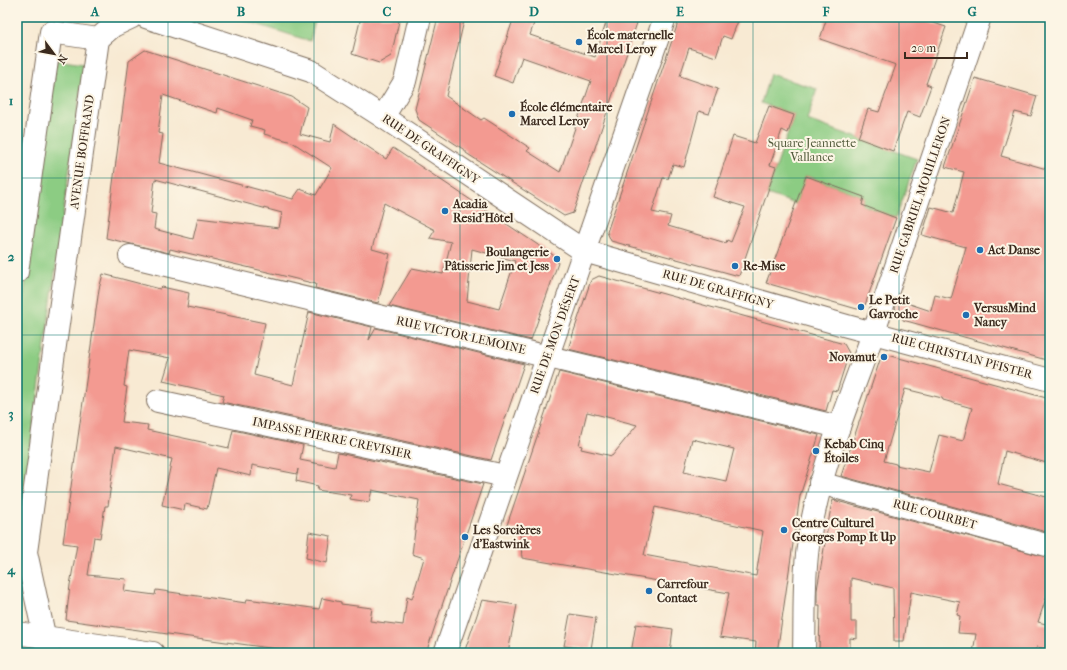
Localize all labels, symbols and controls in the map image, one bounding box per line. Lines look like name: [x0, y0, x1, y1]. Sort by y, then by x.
text: A: [90, 4, 100, 19]
text: B: [237, 4, 246, 19]
text: C: [383, 4, 392, 19]
text: D: [529, 4, 539, 19]
text: E: [676, 4, 684, 19]
text: F: [822, 4, 830, 19]
text: G: [967, 4, 977, 19]
place label: École maternelle Marcel Leroy: [586, 27, 674, 57]
north arrow: [34, 34, 74, 74]
scale bar: [905, 34, 967, 60]
marker: École maternelle Marcel Leroy: [574, 37, 584, 47]
text: 20 m: [911, 41, 936, 55]
text: N: [54, 52, 70, 67]
text: 1: [9, 93, 14, 108]
street label: AVENUE BOFFRAND: [67, 94, 97, 211]
place label: École élémentaire Marcel Leroy: [519, 99, 613, 129]
marker: École élémentaire Marcel Leroy: [507, 109, 517, 119]
street label: RUE DE GRAFFIGNY: [380, 111, 483, 187]
street label: RUE GABRIEL MOUILLERON: [887, 115, 953, 275]
park label: Square Jeannette Vallance: [768, 136, 856, 164]
place label: Acadia Resid'Hôtel: [452, 197, 514, 225]
marker: Acadia Resid'Hôtel: [440, 206, 450, 216]
place label: Act Danse: [987, 243, 1040, 257]
place label: Boulangerie Pâtisserie Jim et Jess: [444, 245, 550, 274]
marker: Act Danse: [975, 245, 985, 255]
text: 2: [8, 249, 15, 264]
marker: Boulangerie Pâtisserie Jim et Jess: [552, 254, 562, 264]
place label: Re-Mise: [743, 259, 786, 273]
marker: Re-Mise: [730, 261, 740, 271]
street label: RUE DE GRAFFIGNY: [661, 266, 776, 312]
street label: RUE DE MON DÉSERT: [526, 273, 583, 396]
place label: Le Petit Gavroche: [869, 293, 918, 321]
place label: VersusMind Nancy: [973, 301, 1036, 330]
marker: Le Petit Gavroche: [856, 302, 866, 312]
marker: VersusMind Nancy: [961, 310, 971, 320]
street label: RUE VICTOR LEMOINE: [395, 313, 527, 357]
street label: RUE CHRISTIAN PFISTER: [890, 330, 1035, 382]
place label: Novamut: [829, 350, 877, 364]
marker: Novamut: [879, 352, 889, 362]
text: 3: [8, 406, 14, 422]
street label: IMPASSE PIERRE CREVISIER: [251, 414, 414, 462]
place label: Kebab Cinq Étoiles: [824, 437, 885, 465]
marker: Kebab Cinq Étoiles: [811, 446, 821, 456]
street label: RUE COURBET: [892, 496, 979, 532]
place label: Centre Culturel Georges Pomp It Up: [792, 516, 897, 545]
place label: Les Sorcières d'Eastwink: [473, 523, 541, 551]
marker: Centre Culturel Georges Pomp It Up: [779, 525, 789, 535]
marker: Les Sorcières d'Eastwink: [460, 532, 470, 542]
text: 4: [6, 562, 16, 578]
place label: Carrefour Contact: [657, 577, 709, 605]
marker: Carrefour Contact: [644, 586, 654, 596]

